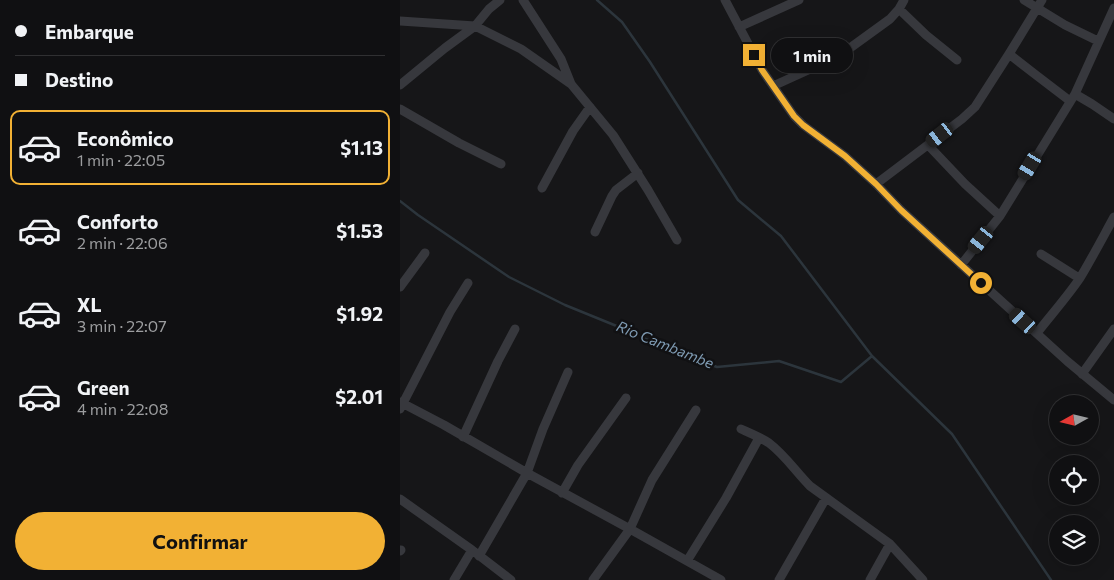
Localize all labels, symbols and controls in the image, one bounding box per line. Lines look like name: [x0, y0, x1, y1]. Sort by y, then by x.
text: Embarque: [45, 20, 134, 43]
callout: 1 min: [772, 38, 854, 72]
route end: [743, 44, 765, 66]
text: 1 min: [793, 46, 831, 65]
text: Destino: [45, 68, 113, 91]
car: [923, 120, 956, 150]
icon: car: [17, 125, 62, 170]
text: Econômico: [77, 127, 174, 150]
text: $1.13: [340, 136, 383, 159]
car: [1015, 149, 1044, 183]
text: 1 min · 22:05: [77, 150, 165, 169]
icon: car: [17, 208, 62, 253]
text: Conforto: [77, 210, 158, 233]
text: $1.53: [336, 219, 383, 242]
car: [965, 224, 996, 256]
text: 2 min · 22:06: [77, 233, 168, 252]
route start: [970, 272, 992, 294]
icon: car: [17, 291, 62, 336]
text: XL: [77, 293, 102, 316]
text: $1.92: [336, 302, 383, 325]
car: [1006, 305, 1039, 337]
text: 3 min · 22:07: [77, 316, 167, 335]
water label: Rio Cambambe: [614, 316, 717, 372]
icon: car: [17, 374, 62, 419]
text: Green: [77, 376, 129, 399]
text: $2.01: [335, 385, 383, 408]
north arrow: [1049, 395, 1099, 445]
map controls: [1049, 395, 1099, 565]
text: 4 min · 22:08: [77, 399, 168, 418]
button: locate: [1049, 455, 1099, 505]
button: Confirmar: [15, 512, 385, 570]
button: layers: [1049, 515, 1099, 565]

